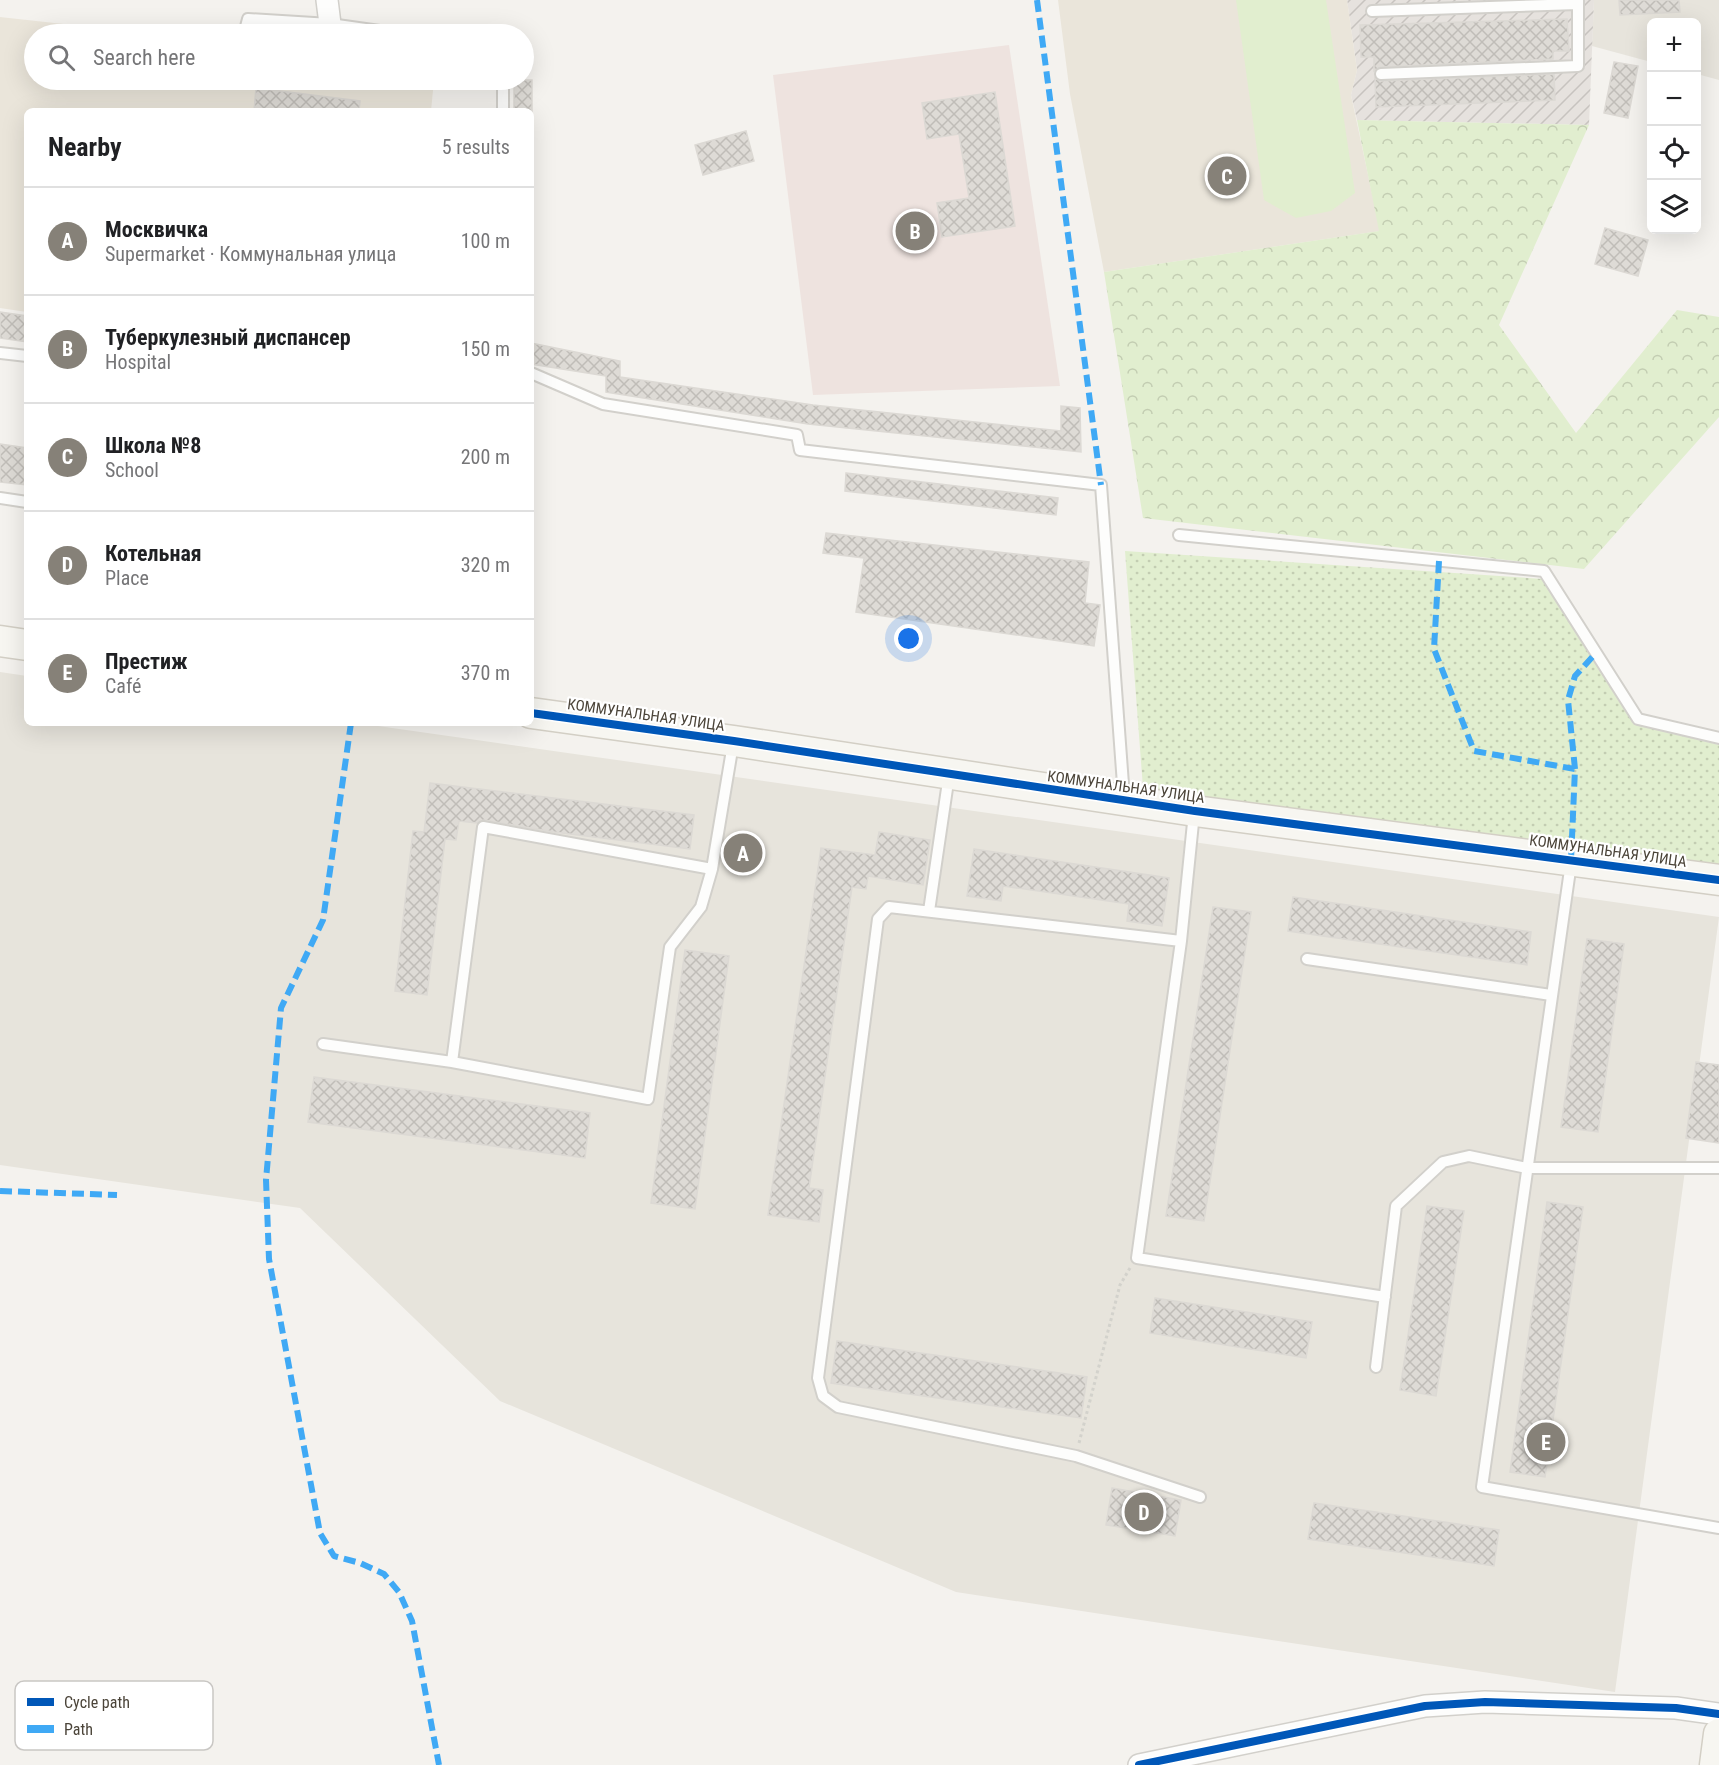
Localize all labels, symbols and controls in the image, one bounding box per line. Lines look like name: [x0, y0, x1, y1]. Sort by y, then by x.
map controls: [1647, 18, 1701, 234]
button: +: [1647, 18, 1701, 72]
search box: [24, 24, 534, 90]
icon: search: [45, 41, 78, 74]
text: Search here: [93, 45, 195, 70]
button: −: [1647, 72, 1701, 126]
button: locate: [1647, 126, 1701, 180]
text: Nearby: [48, 132, 122, 162]
text: 5 results: [442, 135, 510, 159]
pin: C: [1208, 154, 1246, 198]
button: layers: [1647, 180, 1701, 234]
pin: B: [896, 208, 934, 254]
text: Москвичка: [105, 217, 208, 242]
text: A: [62, 229, 73, 253]
text: 100 m: [461, 229, 510, 253]
text: Supermarket · Коммунальная улица: [105, 242, 396, 266]
text: Туберкулезный диспансер: [105, 325, 351, 350]
text: B: [62, 337, 73, 361]
text: 150 m: [461, 337, 510, 361]
text: Hospital: [105, 350, 171, 374]
text: Школа №8: [105, 433, 201, 458]
text: C: [62, 445, 73, 469]
text: 200 m: [461, 445, 510, 469]
text: School: [105, 458, 159, 482]
text: Котельная: [105, 541, 202, 566]
text: D: [62, 553, 73, 577]
text: 320 m: [461, 553, 510, 577]
text: Place: [105, 566, 149, 590]
your location: [894, 624, 923, 653]
text: Престиж: [105, 649, 188, 674]
text: E: [63, 661, 72, 685]
text: 370 m: [461, 661, 510, 685]
text: Café: [105, 674, 141, 698]
street label: КОММУНАЛЬНАЯ УЛИЦА: [566, 695, 726, 735]
street label: КОММУНАЛЬНАЯ УЛИЦА: [1046, 767, 1206, 807]
pin: A: [724, 830, 762, 876]
street label: КОММУНАЛЬНАЯ УЛИЦА: [1528, 831, 1688, 871]
pin: E: [1526, 1420, 1566, 1464]
pin: D: [1124, 1490, 1164, 1534]
legend: [15, 1681, 213, 1750]
text: Cycle path: [64, 1693, 130, 1712]
text: Path: [64, 1720, 93, 1739]

